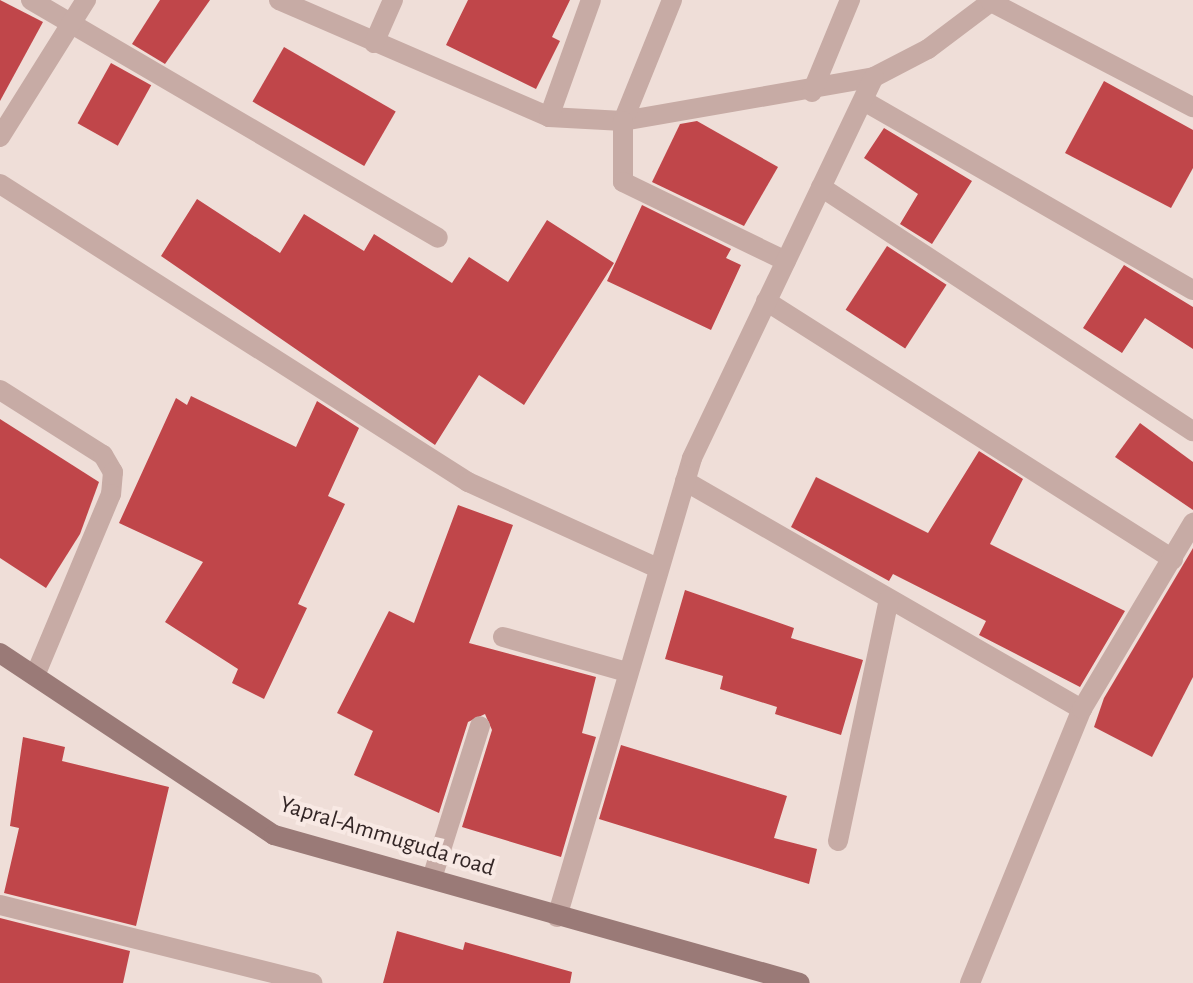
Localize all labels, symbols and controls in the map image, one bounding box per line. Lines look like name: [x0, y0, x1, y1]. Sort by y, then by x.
street label: Yapral-Ammuguda road: [276, 791, 498, 883]

